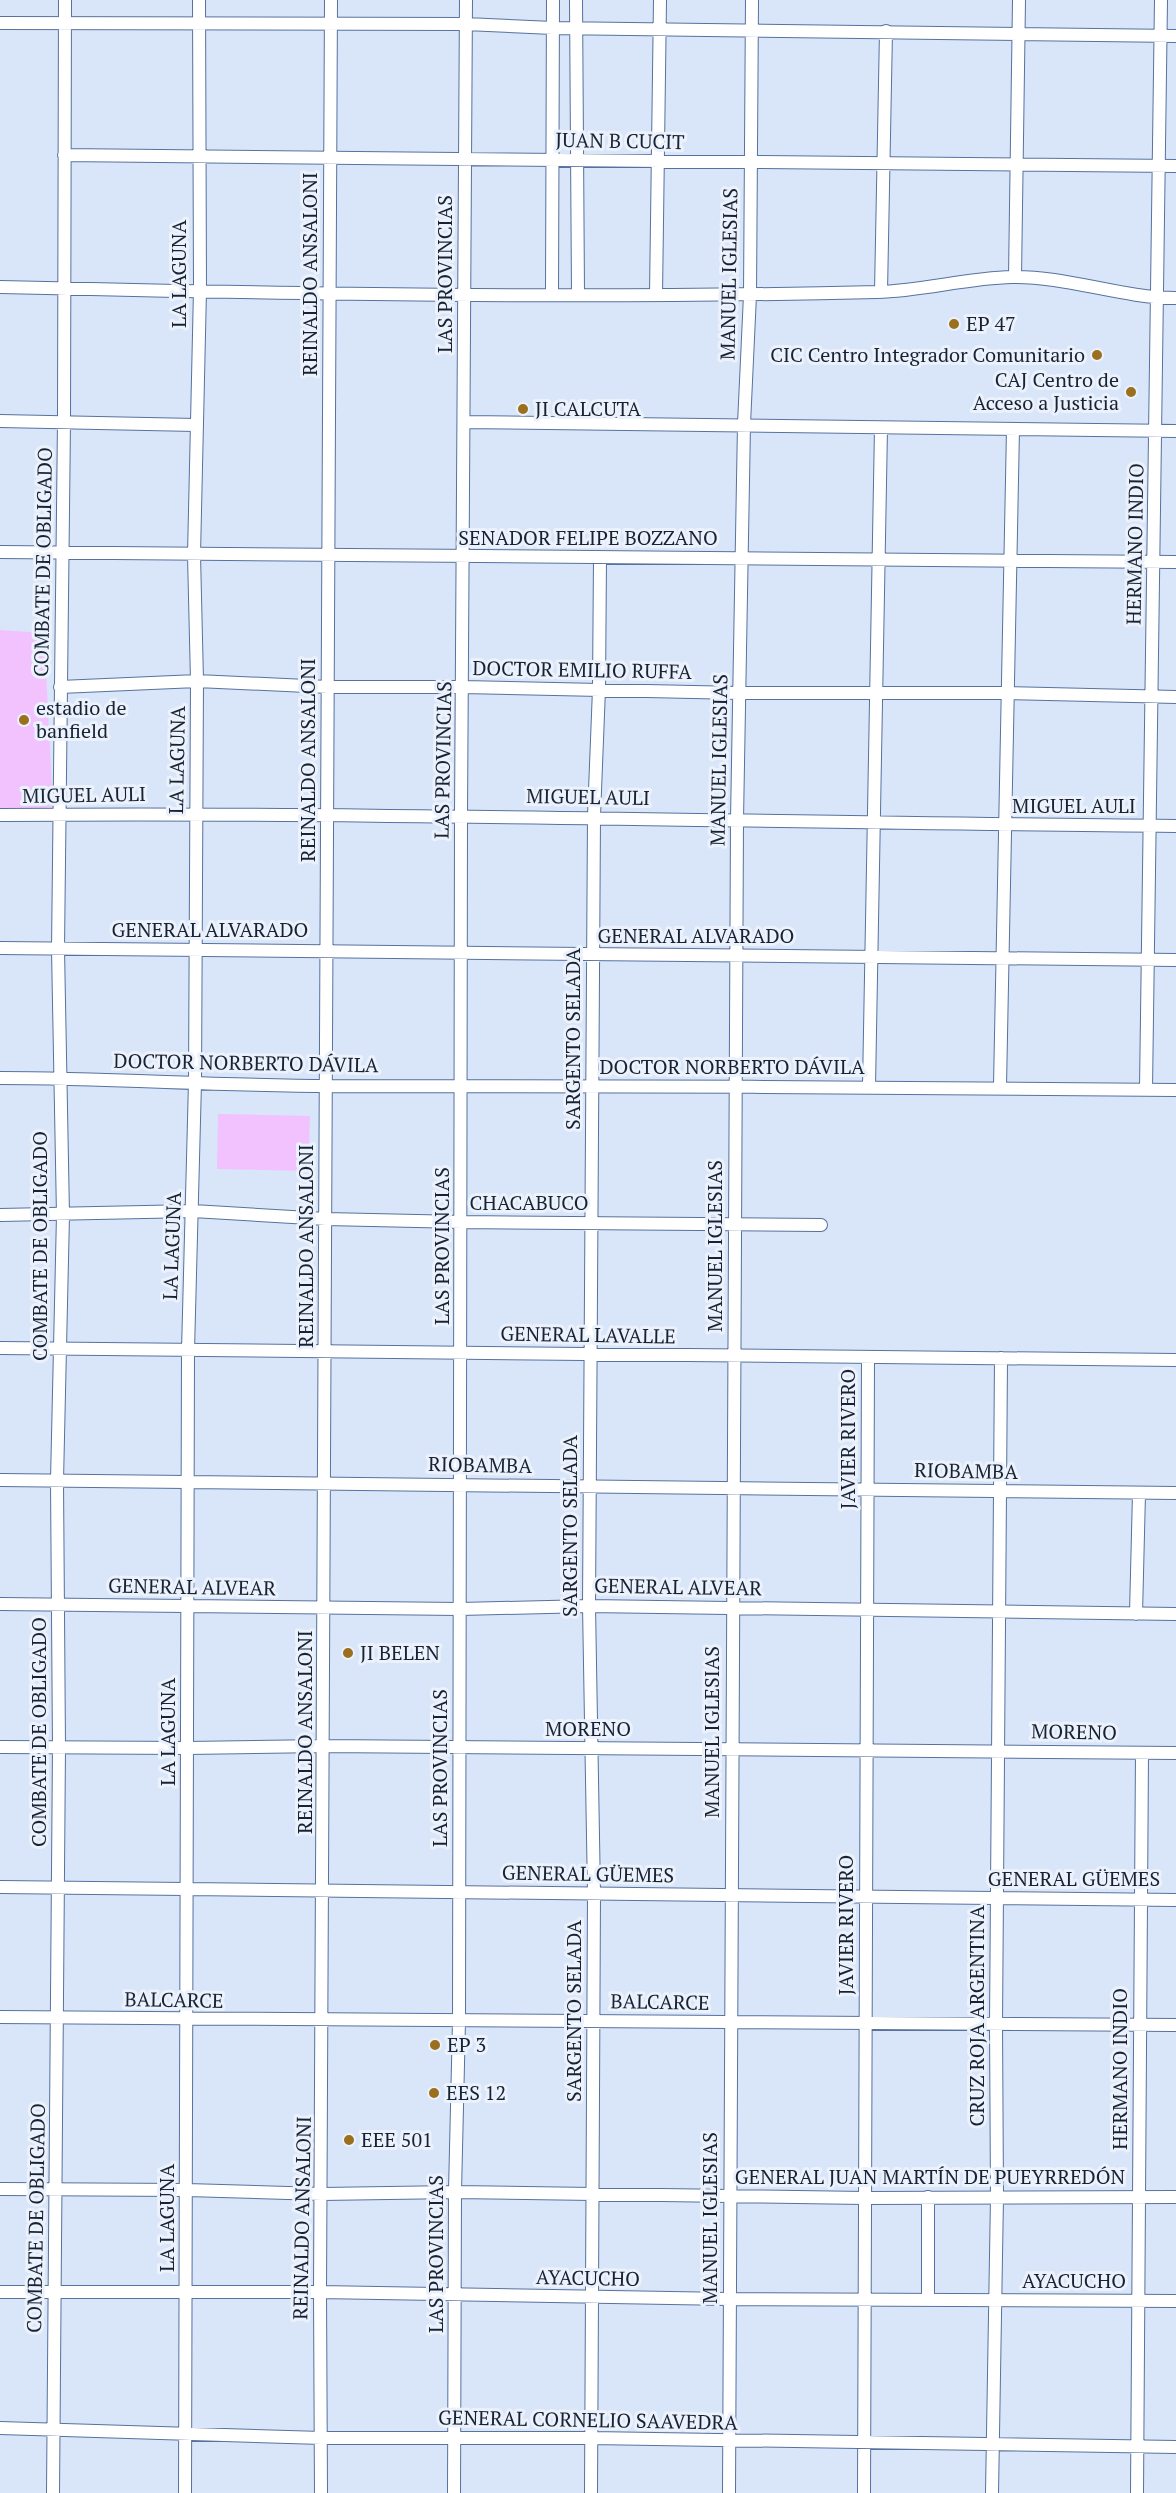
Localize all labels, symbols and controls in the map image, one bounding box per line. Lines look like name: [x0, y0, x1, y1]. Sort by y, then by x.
street label: JUAN B CUCIT: [555, 126, 685, 155]
street label: REINALDO ANSALONI: [296, 172, 323, 376]
street label: MANUEL IGLESIAS: [714, 188, 744, 360]
street label: LAS PROVINCIAS: [431, 195, 458, 353]
street label: LA LAGUNA: [165, 220, 192, 328]
place label: EP 47: [966, 310, 1016, 337]
marker: EP 47: [947, 317, 961, 331]
place label: CIC Centro Integrador Comunitario: [770, 341, 1085, 368]
marker: CIC Centro Integrador Comunitario: [1090, 348, 1104, 362]
place label: CAJ Centro de Acceso a Justicia: [973, 366, 1119, 416]
marker: CAJ Centro de Acceso a Justicia: [1124, 385, 1138, 399]
place label: JI CALCUTA: [535, 395, 641, 422]
marker: JI CALCUTA: [516, 402, 530, 416]
street label: COMBATE DE OBLIGADO: [27, 447, 58, 677]
street label: HERMANO INDIO: [1120, 463, 1149, 625]
street label: SENADOR FELIPE BOZZANO: [458, 524, 718, 551]
street label: DOCTOR EMILIO RUFFA: [472, 654, 692, 685]
street label: REINALDO ANSALONI: [294, 658, 321, 862]
street label: MANUEL IGLESIAS: [704, 674, 734, 846]
street label: LAS PROVINCIAS: [428, 681, 457, 839]
place label: estadio de banfield: [36, 694, 126, 744]
street label: LA LAGUNA: [162, 705, 191, 814]
marker: estadio de banfield: [17, 713, 31, 727]
street label: MIGUEL AULI: [22, 780, 146, 809]
street label: MIGUEL AULI: [526, 782, 650, 811]
street label: MIGUEL AULI: [1012, 792, 1136, 819]
street label: GENERAL ALVARADO: [112, 916, 308, 943]
street label: GENERAL ALVARADO: [598, 922, 794, 949]
street label: SARGENTO SELADA: [559, 948, 586, 1130]
street label: DOCTOR NORBERTO DÁVILA: [113, 1047, 379, 1078]
street label: DOCTOR NORBERTO DÁVILA: [599, 1053, 865, 1080]
street label: COMBATE DE OBLIGADO: [26, 1131, 53, 1361]
street label: REINALDO ANSALONI: [292, 1144, 319, 1348]
street label: MANUEL IGLESIAS: [701, 1160, 728, 1332]
street label: LAS PROVINCIAS: [428, 1167, 455, 1325]
street label: CHACABUCO: [469, 1189, 589, 1216]
street label: LA LAGUNA: [156, 1191, 187, 1301]
street label: GENERAL LAVALLE: [500, 1319, 676, 1350]
street label: JAVIER RIVERO: [834, 1369, 861, 1509]
street label: SARGENTO SELADA: [556, 1435, 583, 1617]
street label: RIOBAMBA: [428, 1450, 532, 1479]
street label: RIOBAMBA: [914, 1456, 1018, 1485]
street label: GENERAL ALVEAR: [108, 1572, 276, 1601]
street label: GENERAL ALVEAR: [594, 1572, 762, 1601]
street label: COMBATE DE OBLIGADO: [25, 1617, 52, 1847]
street label: REINALDO ANSALONI: [291, 1630, 318, 1834]
place label: JI BELEN: [360, 1639, 440, 1666]
marker: JI BELEN: [341, 1646, 355, 1660]
street label: MANUEL IGLESIAS: [698, 1646, 725, 1818]
street label: LA LAGUNA: [154, 1678, 181, 1786]
street label: LAS PROVINCIAS: [426, 1689, 453, 1847]
street label: MORENO: [545, 1715, 631, 1742]
street label: MORENO: [1031, 1717, 1117, 1746]
street label: JAVIER RIVERO: [832, 1855, 859, 1995]
street label: GENERAL GÜEMES: [502, 1858, 674, 1889]
street label: GENERAL GÜEMES: [988, 1865, 1160, 1892]
street label: CRUZ ROJA ARGENTINA: [963, 1905, 990, 2127]
street label: SARGENTO SELADA: [560, 1920, 587, 2102]
street label: BALCARCE: [124, 1985, 224, 2014]
street label: BALCARCE: [610, 1987, 710, 2016]
street label: HERMANO INDIO: [1106, 1988, 1133, 2150]
place label: EP 3: [447, 2031, 486, 2058]
marker: EP 3: [428, 2038, 442, 2052]
place label: EES 12: [446, 2079, 506, 2106]
marker: EES 12: [427, 2086, 441, 2100]
street label: COMBATE DE OBLIGADO: [20, 2103, 51, 2333]
street label: REINALDO ANSALONI: [286, 2116, 317, 2320]
place label: EEE 501: [361, 2126, 433, 2153]
street label: MANUEL IGLESIAS: [696, 2132, 723, 2304]
marker: EEE 501: [342, 2133, 356, 2147]
street label: GENERAL JUAN MARTÍN DE PUEYRREDÓN: [735, 2163, 1125, 2190]
street label: LA LAGUNA: [153, 2164, 180, 2272]
street label: LAS PROVINCIAS: [422, 2175, 449, 2333]
street label: AYACUCHO: [536, 2263, 640, 2292]
street label: AYACUCHO: [1022, 2267, 1126, 2294]
street label: GENERAL CORNELIO SAAVEDRA: [438, 2403, 738, 2436]

